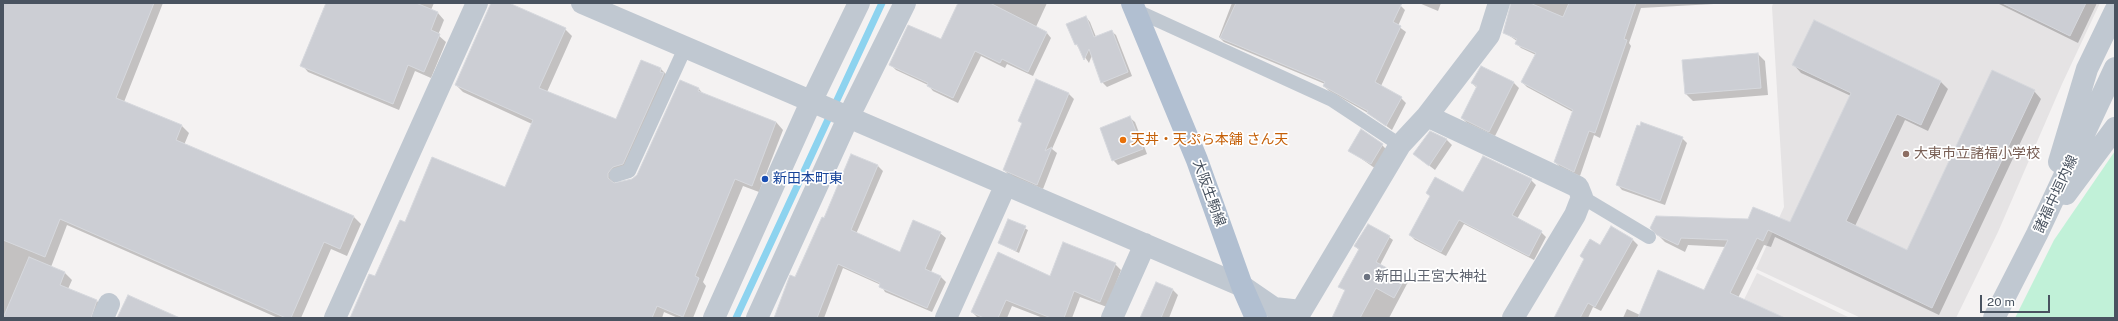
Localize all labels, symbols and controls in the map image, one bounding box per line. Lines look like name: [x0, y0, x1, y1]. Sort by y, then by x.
place label: 天丼・天ぷら本舗 さん天: [1131, 132, 1288, 148]
marker: 天丼・天ぷら本舗 さん天: [1118, 135, 1128, 145]
place label: 大東市立諸福小学校: [1914, 146, 2040, 162]
marker: 大東市立諸福小学校: [1901, 149, 1911, 159]
street label: 諸福中垣内線: [2031, 152, 2081, 236]
street label: 大阪生駒線: [1189, 157, 1229, 229]
place label: 新田本町東: [773, 171, 843, 187]
marker: 新田本町東: [760, 174, 770, 184]
place label: 新田山王宮大神社: [1375, 269, 1487, 285]
marker: 新田山王宮大神社: [1362, 272, 1372, 282]
scale bar: [1982, 287, 2052, 313]
text: 20 m: [1987, 295, 2015, 309]

